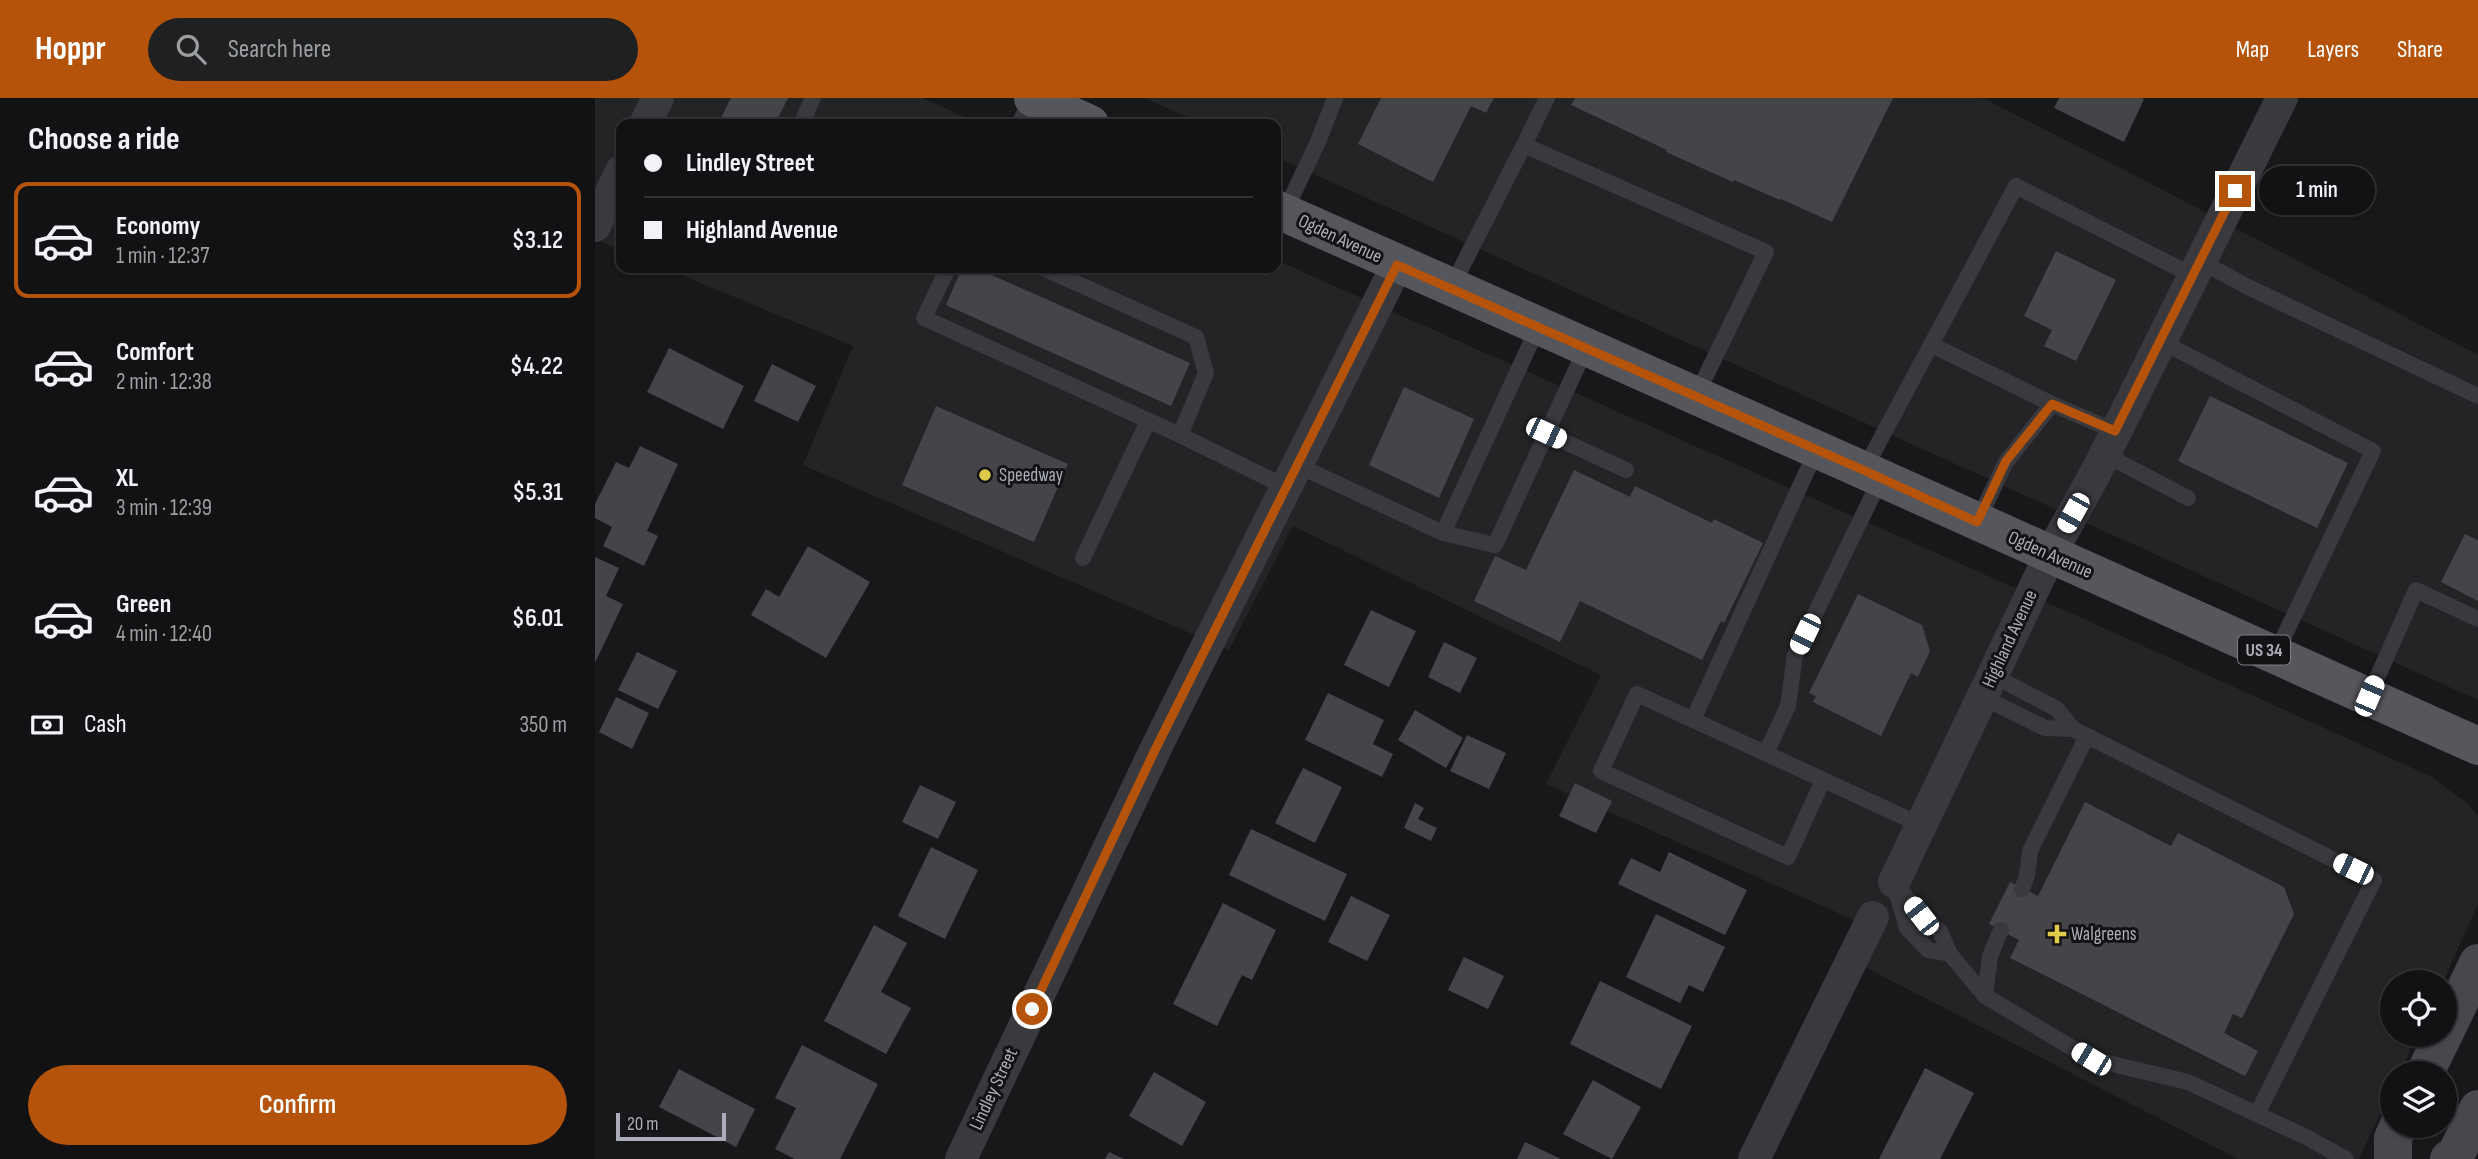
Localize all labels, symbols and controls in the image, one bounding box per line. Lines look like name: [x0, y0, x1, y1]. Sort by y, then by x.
search box: [148, 18, 638, 81]
text: Hoppr: [35, 29, 106, 69]
icon: search: [172, 30, 210, 68]
text: Search here: [228, 34, 331, 65]
text: Map: [2236, 35, 2269, 64]
text: Layers: [2307, 35, 2359, 64]
text: Share: [2397, 35, 2443, 64]
text: Choose a ride: [28, 120, 180, 159]
text: Lindley Street: [686, 148, 814, 179]
callout: 1 min: [2259, 166, 2375, 216]
route end: [2219, 175, 2251, 207]
text: 1 min: [2296, 176, 2338, 204]
icon: car: [32, 209, 95, 272]
street label: Ogden Avenue: [1294, 210, 1386, 268]
text: Economy: [116, 211, 200, 242]
text: Highland Avenue: [686, 215, 838, 246]
text: $3.12: [512, 225, 563, 256]
text: 1 min · 12:37: [116, 242, 209, 270]
icon: car: [32, 335, 95, 398]
text: Comfort: [116, 337, 194, 368]
text: $4.22: [510, 351, 563, 382]
text: 2 min · 12:38: [116, 368, 212, 396]
car: [1523, 415, 1570, 451]
icon: car: [32, 461, 95, 524]
text: XL: [116, 463, 138, 494]
place label: Speedway: [999, 464, 1064, 487]
marker: Speedway: [977, 467, 993, 483]
text: $5.31: [512, 477, 563, 508]
car: [2054, 490, 2093, 536]
text: 3 min · 12:39: [116, 494, 212, 522]
street label: Ogden Avenue: [2004, 526, 2096, 584]
street label: Highland Avenue: [1977, 586, 2043, 692]
icon: car: [32, 587, 95, 650]
text: Green: [116, 589, 171, 620]
text: $6.01: [512, 603, 563, 634]
car: [1787, 611, 1824, 657]
text: 4 min · 12:40: [116, 620, 212, 648]
road number: US 34: [2238, 636, 2290, 664]
car: [2352, 673, 2387, 719]
icon: cash: [28, 706, 66, 744]
text: Cash: [84, 709, 127, 740]
text: 350 m: [519, 711, 567, 739]
car: [2330, 850, 2377, 888]
car: [1900, 893, 1943, 939]
place label: Walgreens: [2071, 923, 2137, 946]
marker: Walgreens: [2049, 926, 2065, 942]
map controls: [2380, 970, 2457, 1138]
button: locate: [2380, 970, 2457, 1047]
route start: [1016, 993, 1048, 1025]
car: [2068, 1039, 2115, 1079]
street label: Lindley Street: [965, 1044, 1023, 1134]
button: layers: [2380, 1061, 2457, 1138]
button: Confirm: [28, 1065, 567, 1145]
scale bar: [616, 1110, 726, 1142]
text: 20 m: [627, 1113, 659, 1136]

